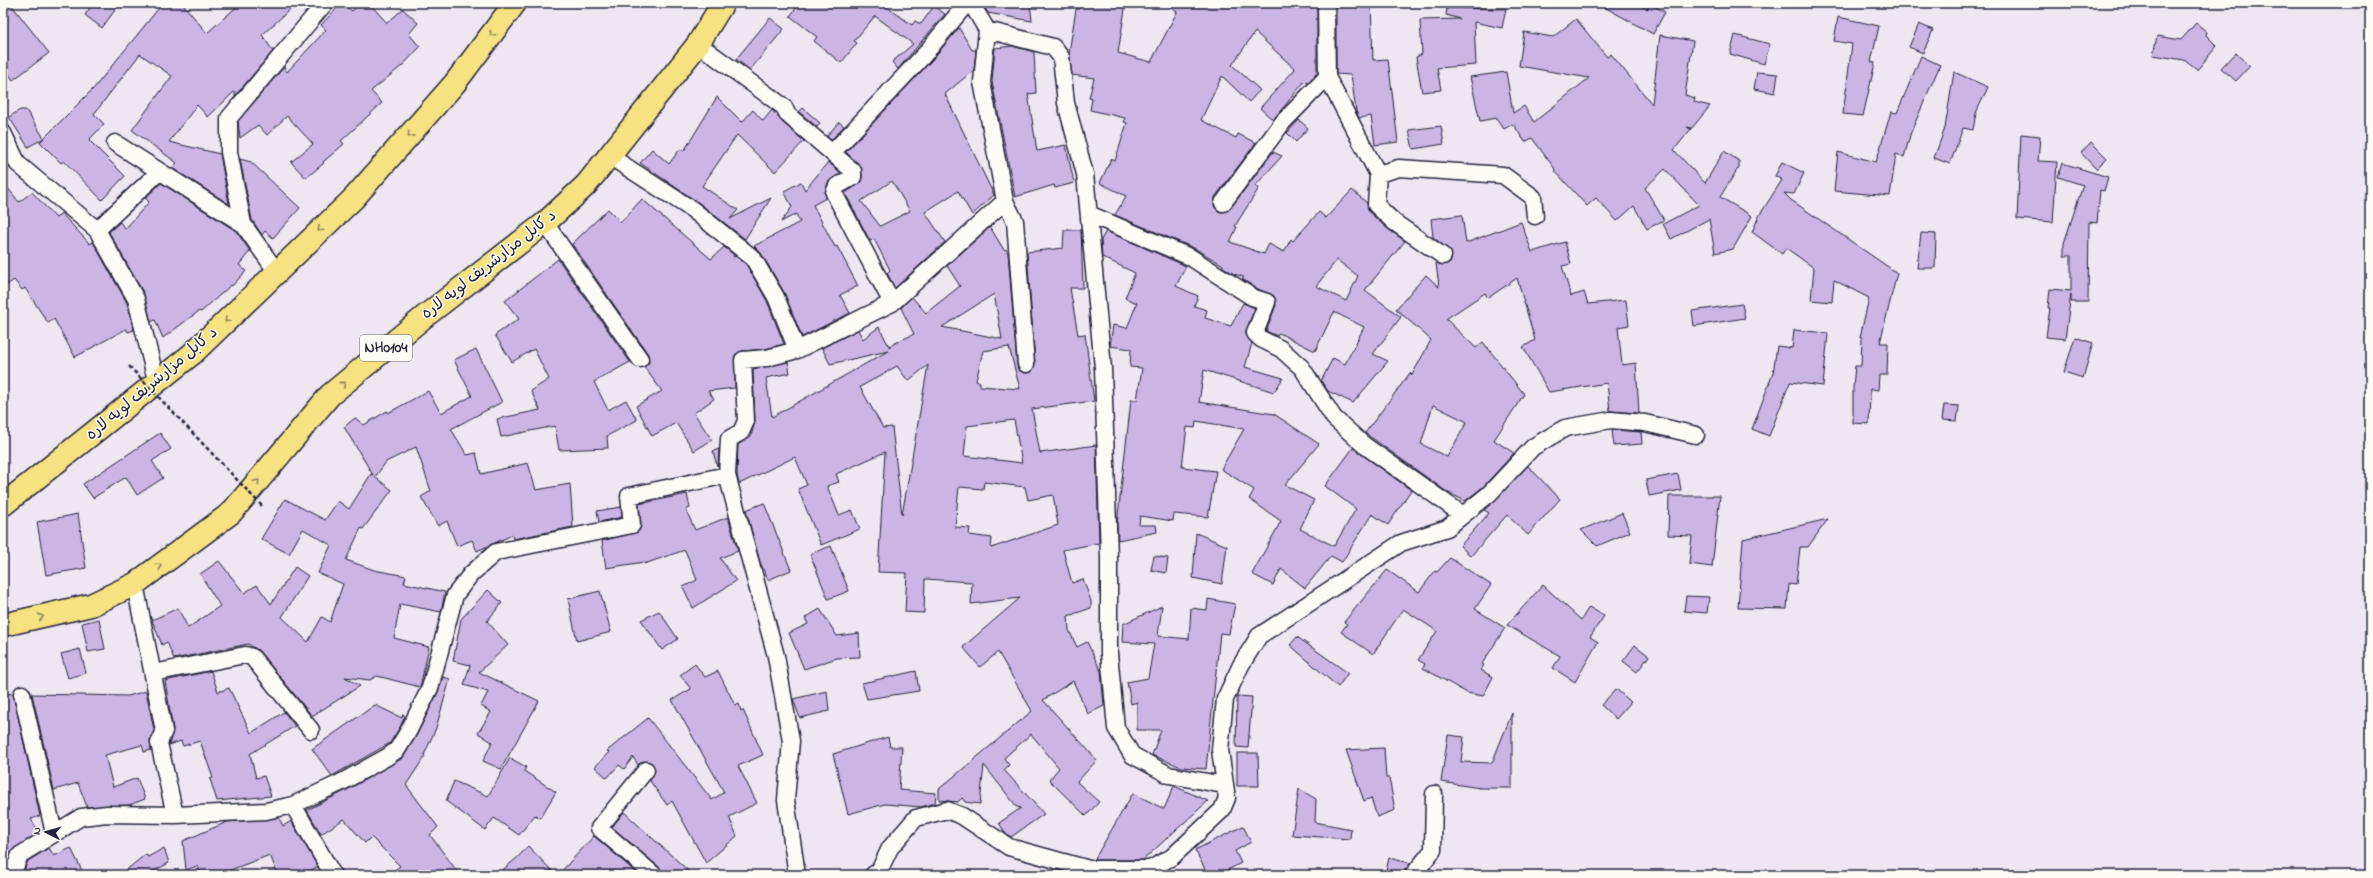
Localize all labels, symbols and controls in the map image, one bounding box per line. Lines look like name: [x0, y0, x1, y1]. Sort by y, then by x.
one-way arrow: [489, 30, 496, 37]
one-way arrow: [407, 130, 414, 138]
street label: د کابل مزارشریف لویه لاره: [416, 204, 562, 326]
one-way arrow: [318, 225, 325, 232]
one-way arrow: [224, 315, 232, 323]
street label: د کابل مزارشریف لویه لاره: [81, 321, 223, 447]
road number: NH0104: [360, 335, 412, 361]
one-way arrow: [338, 382, 345, 389]
one-way arrow: [253, 479, 260, 487]
one-way arrow: [155, 563, 162, 571]
one-way arrow: [38, 613, 44, 621]
north arrow: [26, 812, 66, 852]
text: N: [29, 827, 45, 836]

